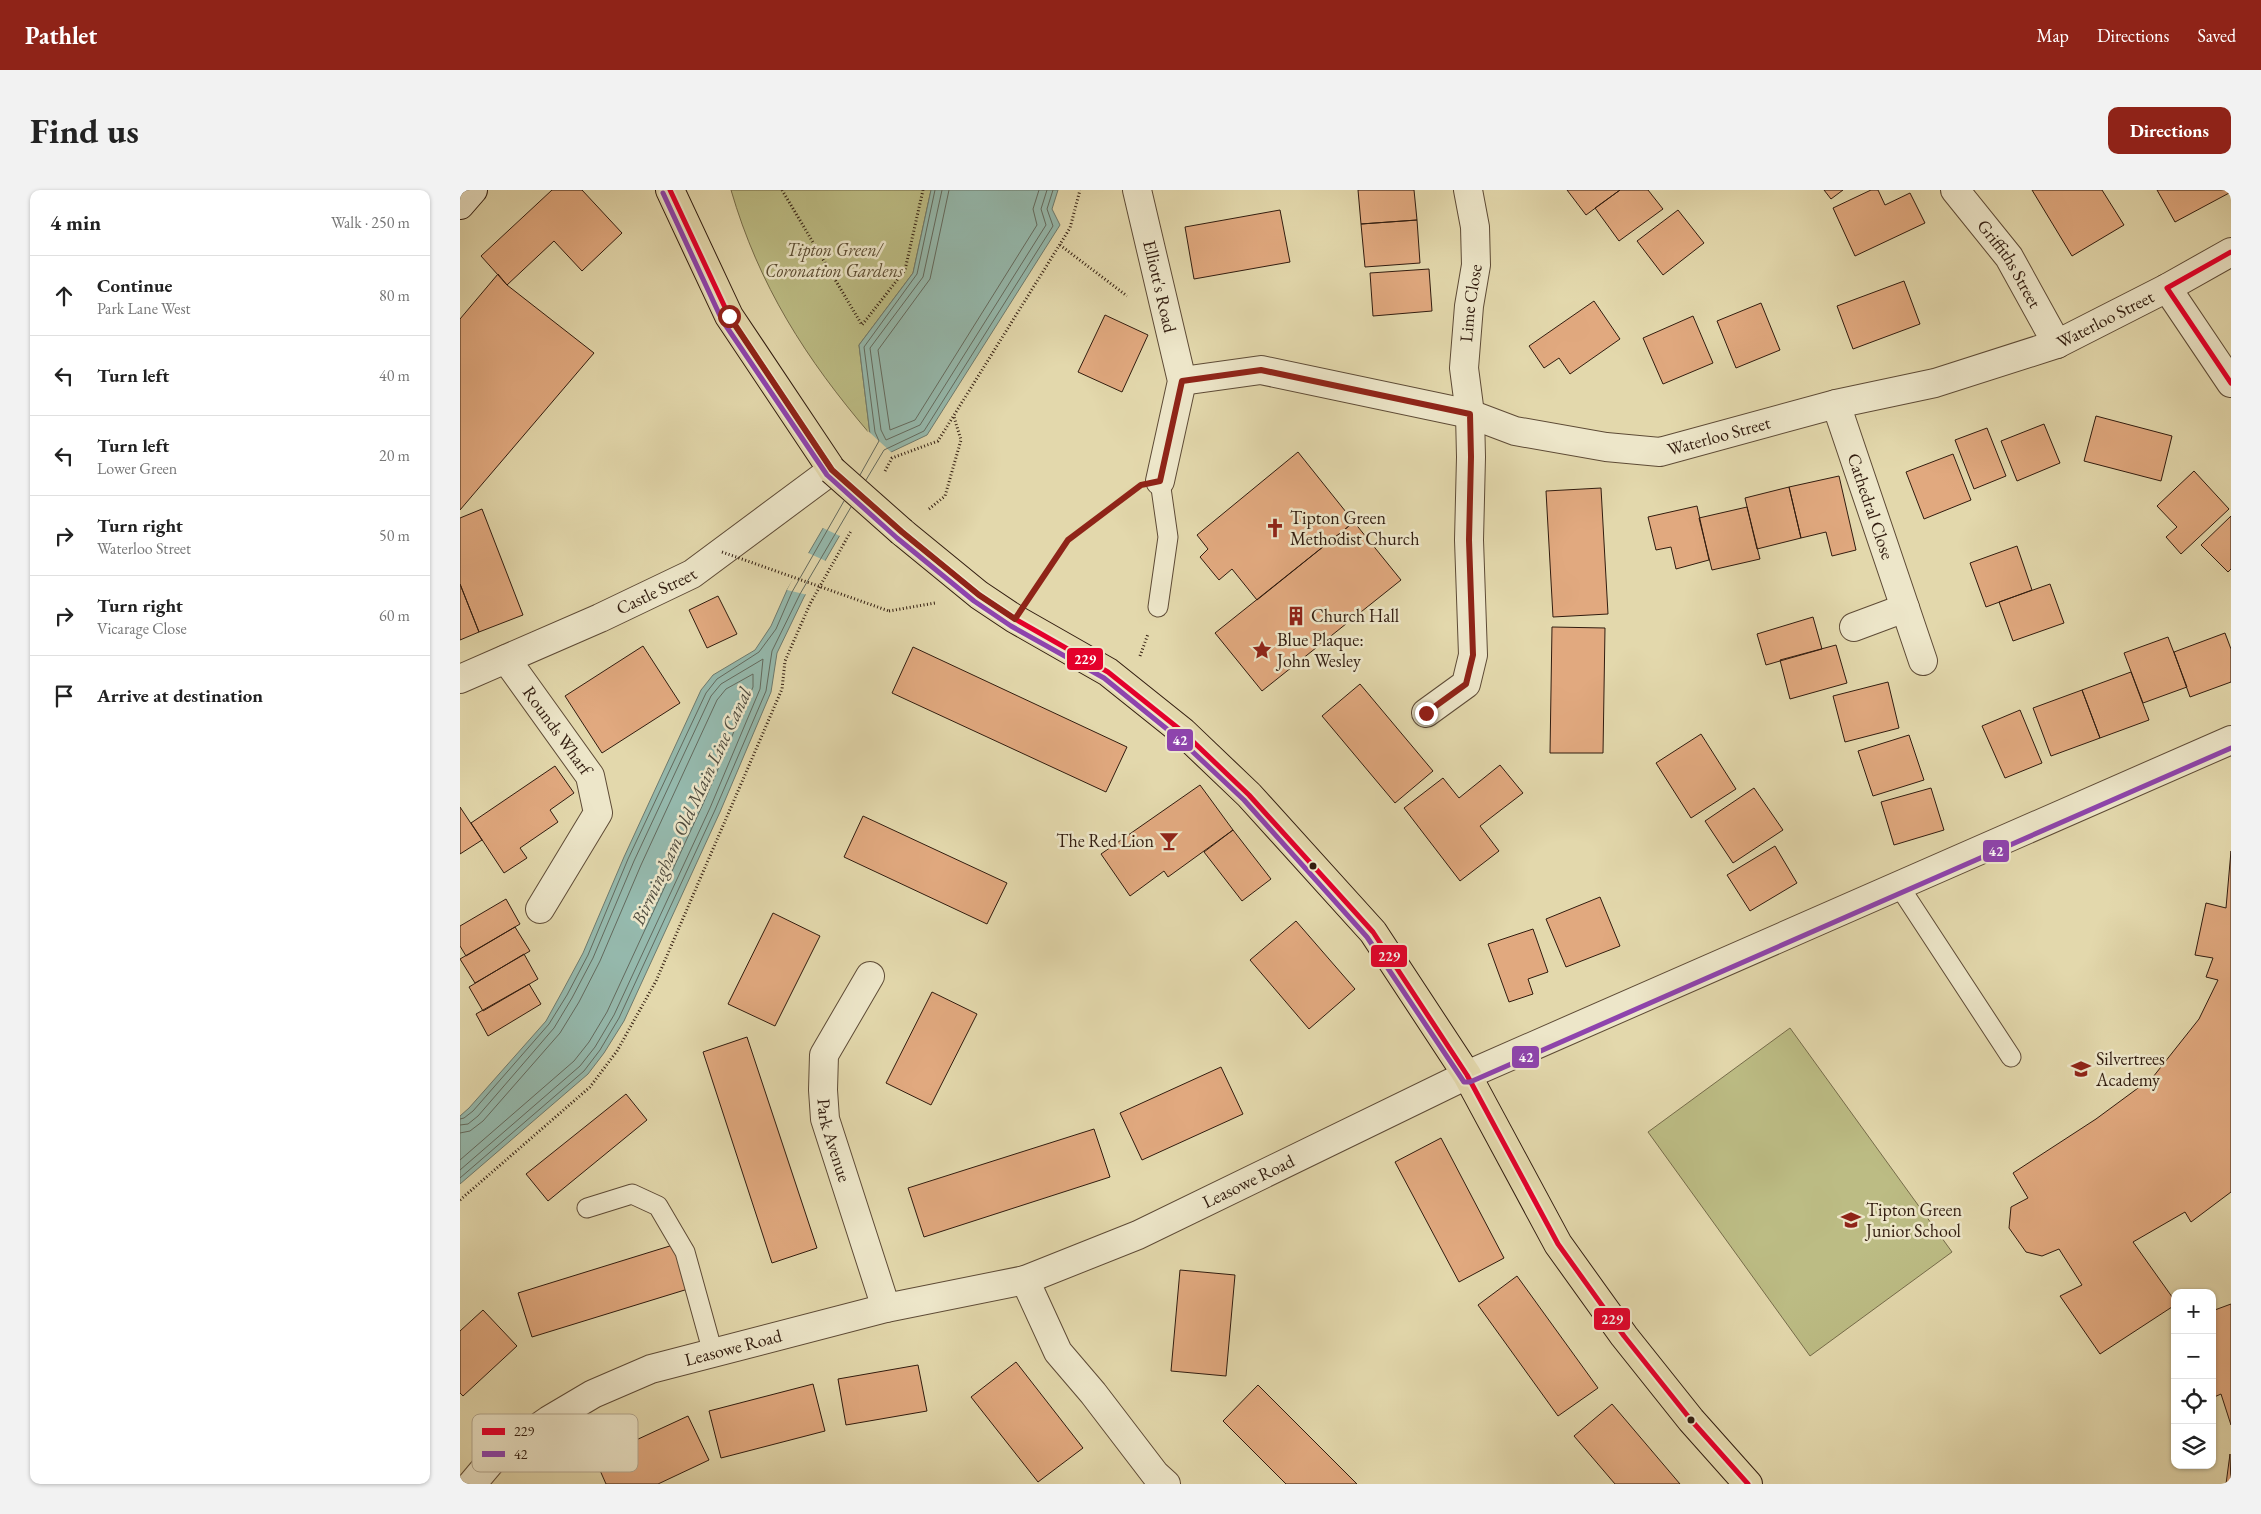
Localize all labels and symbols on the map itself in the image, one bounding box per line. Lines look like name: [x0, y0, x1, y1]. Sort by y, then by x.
street label: Griffiths Street: [1972, 215, 2047, 312]
park label: Tipton Green/ Coronation Gardens: [765, 238, 904, 282]
street label: Elliott's Road: [1138, 238, 1182, 336]
street label: Lime Close: [1454, 262, 1487, 343]
street label: Waterloo Street: [2053, 285, 2158, 353]
route start: [718, 305, 741, 328]
street label: Waterloo Street: [1665, 410, 1773, 461]
street label: Cathedral Close: [1842, 450, 1900, 562]
place label: Tipton Green Methodist Church: [1290, 506, 1419, 550]
church icon: Tipton Green Methodist Church: [1264, 517, 1286, 539]
street label: Castle Street: [612, 562, 701, 620]
place label: Church Hall: [1311, 604, 1399, 627]
building icon: Church Hall: [1285, 605, 1307, 627]
place label: Blue Plaque: John Wesley: [1275, 628, 1364, 672]
place icon: Blue Plaque: John Wesley: [1251, 639, 1273, 661]
line badge: 229: [1066, 647, 1104, 671]
text: 229: [1074, 650, 1097, 668]
street label: Rounds Wharf: [518, 681, 599, 781]
water label: Birmingham Old Main Line Canal: [625, 683, 758, 930]
route end: [1415, 702, 1438, 725]
line badge: 42: [1166, 728, 1194, 752]
text: 42: [1173, 731, 1188, 749]
place label: The Red Lion: [1056, 829, 1154, 852]
bar icon: The Red Lion: [1158, 830, 1180, 852]
line badge: 42: [1982, 839, 2010, 863]
text: 42: [1989, 842, 2004, 860]
unlabelled marker: [1308, 861, 1318, 871]
line badge: 229: [1370, 944, 1408, 968]
text: 229: [1378, 947, 1401, 965]
line badge: 42: [1511, 1045, 1540, 1069]
place label: Silvertrees Academy: [2095, 1047, 2165, 1091]
text: 42: [1519, 1048, 1534, 1066]
school or university icon: Silvertrees Academy: [2070, 1058, 2092, 1080]
street label: Park Avenue: [813, 1098, 857, 1185]
street label: Leasowe Road: [1198, 1148, 1299, 1213]
place label: Tipton Green Junior School: [1864, 1198, 1962, 1242]
school or university icon: Tipton Green Junior School: [1840, 1209, 1862, 1231]
line badge: 229: [1593, 1307, 1631, 1331]
text: 229: [1601, 1310, 1624, 1328]
street label: Leasowe Road: [682, 1323, 785, 1371]
legend: [472, 1414, 638, 1472]
unlabelled marker: [1686, 1415, 1696, 1425]
text: 229: [514, 1422, 534, 1440]
text: 42: [514, 1445, 528, 1463]

